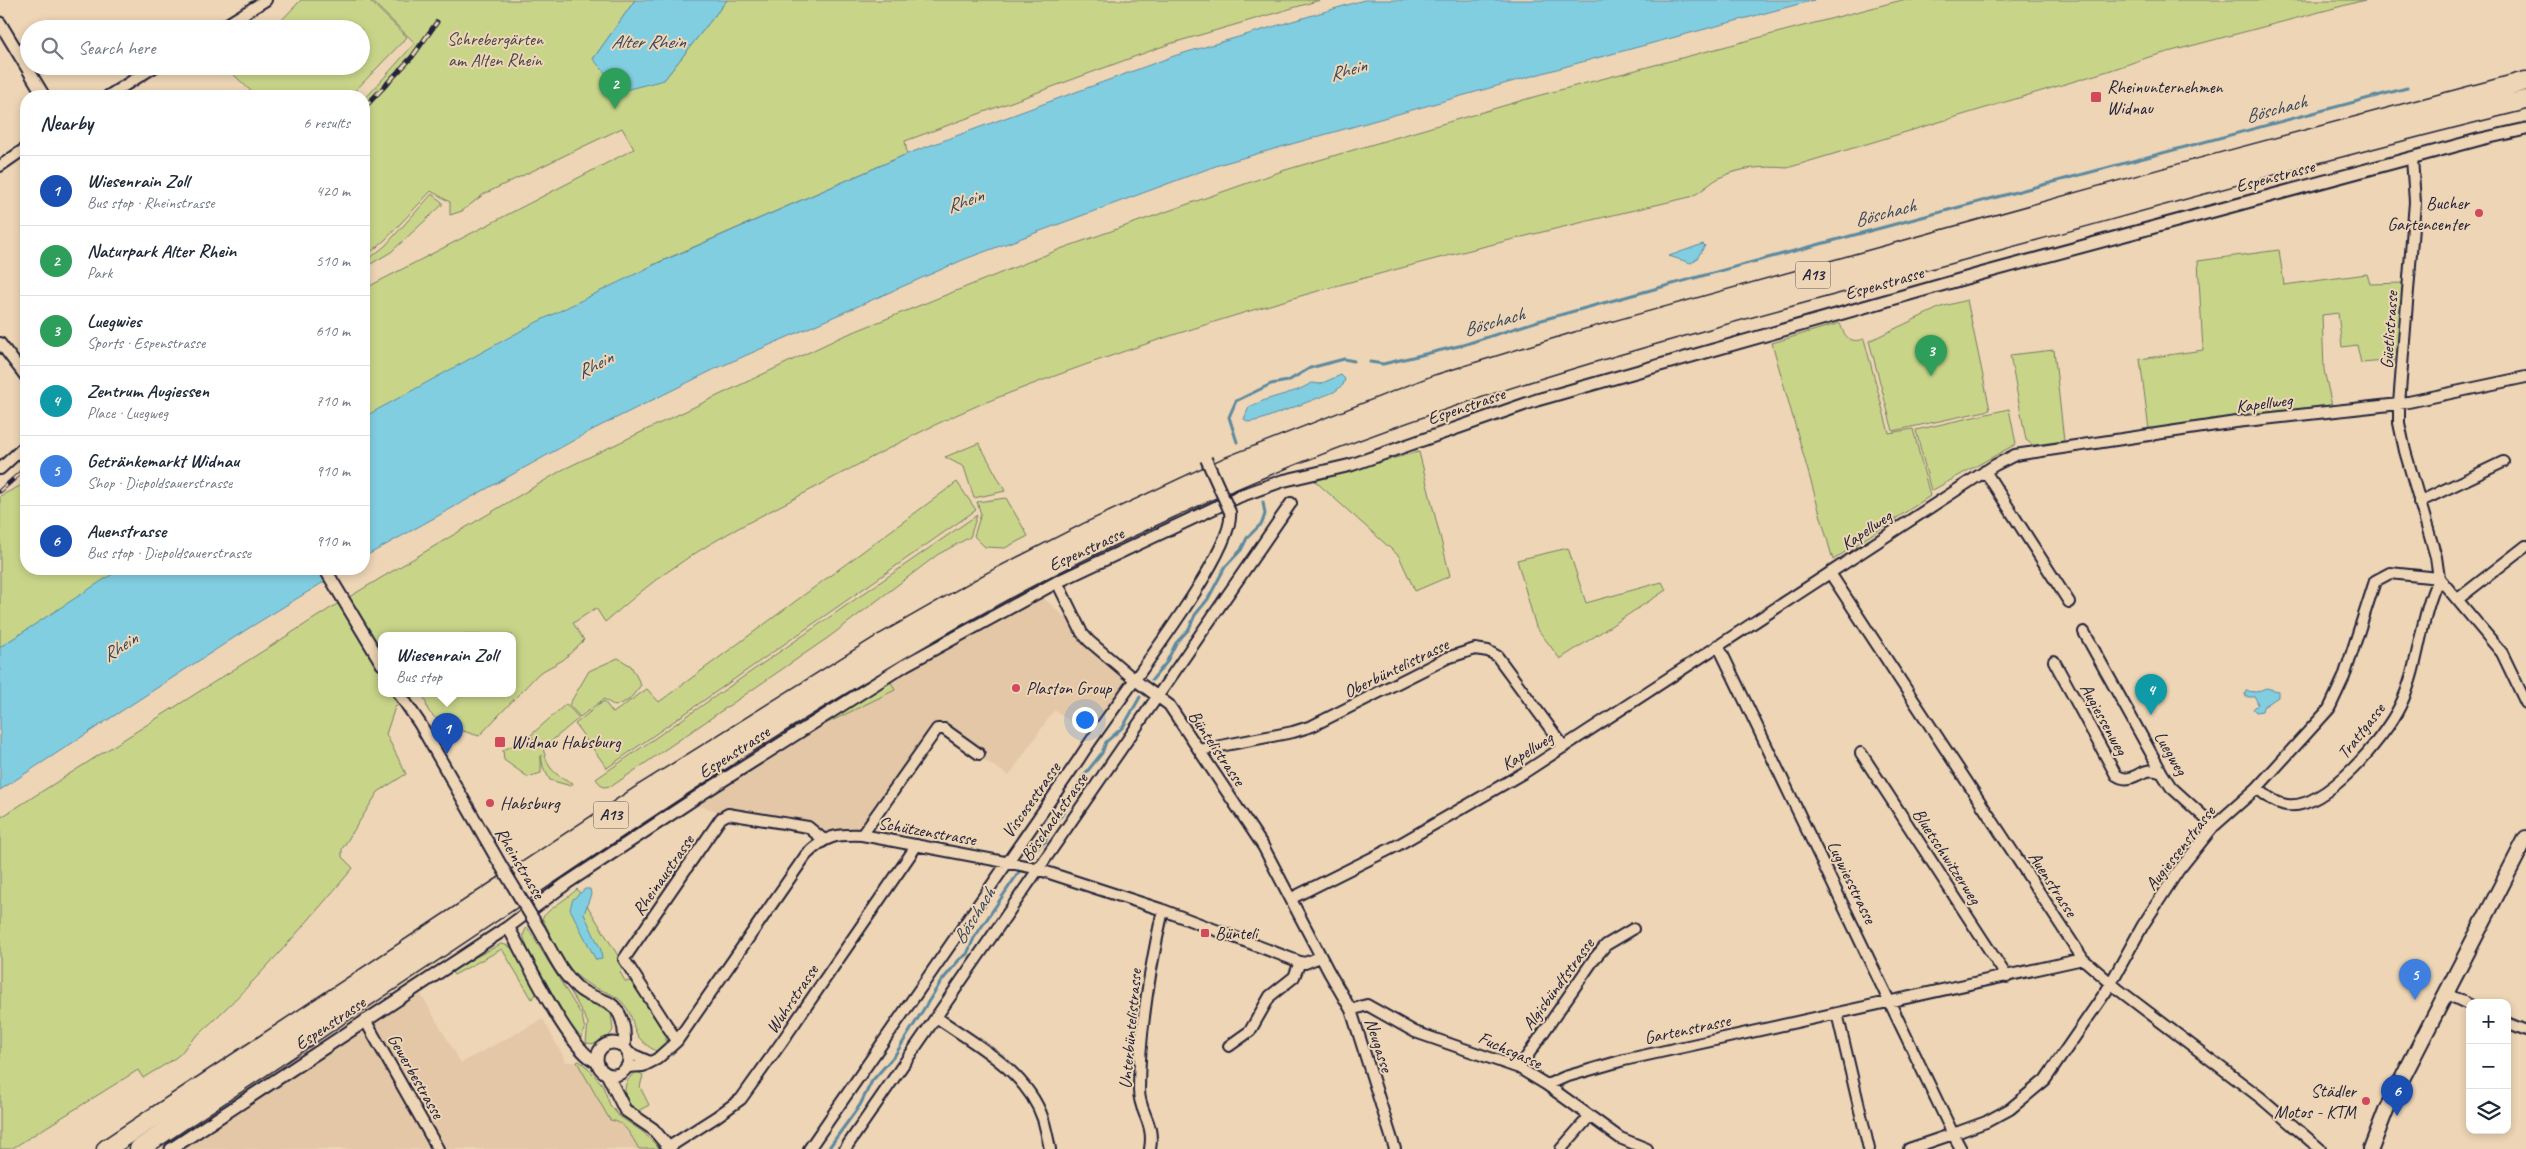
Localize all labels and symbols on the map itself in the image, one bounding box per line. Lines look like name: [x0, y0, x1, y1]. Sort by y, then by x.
park label: Schrebergärten am Alten Rhein: [447, 28, 544, 71]
water label: Alter Rhein: [611, 30, 686, 54]
water label: Rhein: [1327, 53, 1371, 87]
pin: 2: [599, 68, 631, 109]
place label: Rheinunternehmen Widnau: [2107, 76, 2224, 119]
water label: Böschach: [2243, 89, 2310, 129]
marker: Rheinunternehmen Widnau: [2089, 90, 2103, 104]
street label: Espenstrasse: [2233, 155, 2318, 197]
water label: Rhein: [943, 183, 988, 219]
place label: Bucher Gartencenter: [2387, 192, 2472, 235]
water label: Böschach: [1852, 193, 1919, 233]
marker: Bucher Gartencenter: [2473, 207, 2485, 219]
street label: Espenstrasse: [1842, 261, 1927, 305]
road number: A13: [1796, 262, 1830, 288]
street label: Güetlistrasse: [2375, 289, 2403, 370]
water label: Böschach: [1461, 302, 1528, 342]
pin: 3: [1915, 335, 1947, 376]
water label: Rhein: [573, 345, 618, 384]
street label: Espenstrasse: [1424, 382, 1509, 429]
street label: Kapellweg: [2235, 388, 2295, 417]
street label: Kapellweg: [1836, 504, 1897, 555]
street label: Espenstrasse: [1045, 522, 1128, 576]
water label: Rhein: [98, 626, 143, 667]
street label: Oberbüntelistrasse: [1340, 633, 1453, 703]
pin: 4: [2135, 674, 2167, 715]
place label: Plaston Group: [1026, 677, 1113, 699]
street label: Augiessenweg: [2075, 679, 2134, 760]
marker: Plaston Group: [1010, 682, 1022, 694]
street label: Trattgasse: [2332, 698, 2390, 763]
street label: Büntelistrasse: [1184, 706, 1251, 791]
your location: [1072, 707, 1098, 733]
pin: 1: [431, 713, 463, 754]
street label: Espenstrasse: [694, 720, 775, 783]
street label: Kapellweg: [1497, 726, 1558, 775]
street label: Luegweg: [2149, 727, 2193, 780]
place label: Widnau Habsburg: [511, 731, 622, 753]
marker: Widnau Habsburg: [493, 735, 507, 749]
street label: Viscosestrasse: [997, 757, 1066, 842]
street label: Böschachstrasse: [1016, 768, 1093, 865]
place label: Habsburg: [500, 792, 561, 814]
marker: Habsburg: [484, 797, 496, 809]
street label: Augiessenstrasse: [2140, 800, 2221, 895]
road number: A13: [594, 802, 628, 828]
street label: Bluetschwitzerweg: [1908, 804, 1987, 909]
street label: Schützenstrasse: [876, 812, 979, 851]
street label: Rheinstrasse: [490, 823, 550, 904]
street label: Rheinaustrasse: [627, 830, 699, 920]
street label: Lugwiesstrasse: [1823, 837, 1882, 928]
street label: Auenstrasse: [2024, 847, 2083, 922]
water label: Böschach: [947, 882, 1001, 949]
place label: Bünteli: [1215, 922, 1260, 944]
marker: Bünteli: [1199, 927, 1211, 939]
street label: Algisbündtstrasse: [1517, 933, 1599, 1034]
street label: Wuhrstrasse: [761, 959, 824, 1038]
pin: 5: [2399, 959, 2431, 1000]
street label: Unterbüntelistrasse: [1114, 967, 1146, 1090]
street label: Espenstrasse: [291, 991, 370, 1055]
street label: Gartenstrasse: [1642, 1009, 1733, 1049]
street label: Neugasse: [1360, 1015, 1398, 1076]
street label: Fuchsgasse: [1475, 1026, 1546, 1074]
street label: Gewerbestrasse: [383, 1030, 450, 1123]
pin: 6: [2381, 1075, 2413, 1116]
place label: Städler Motos - KTM: [2274, 1080, 2358, 1123]
marker: Städler Motos - KTM: [2360, 1095, 2372, 1107]

